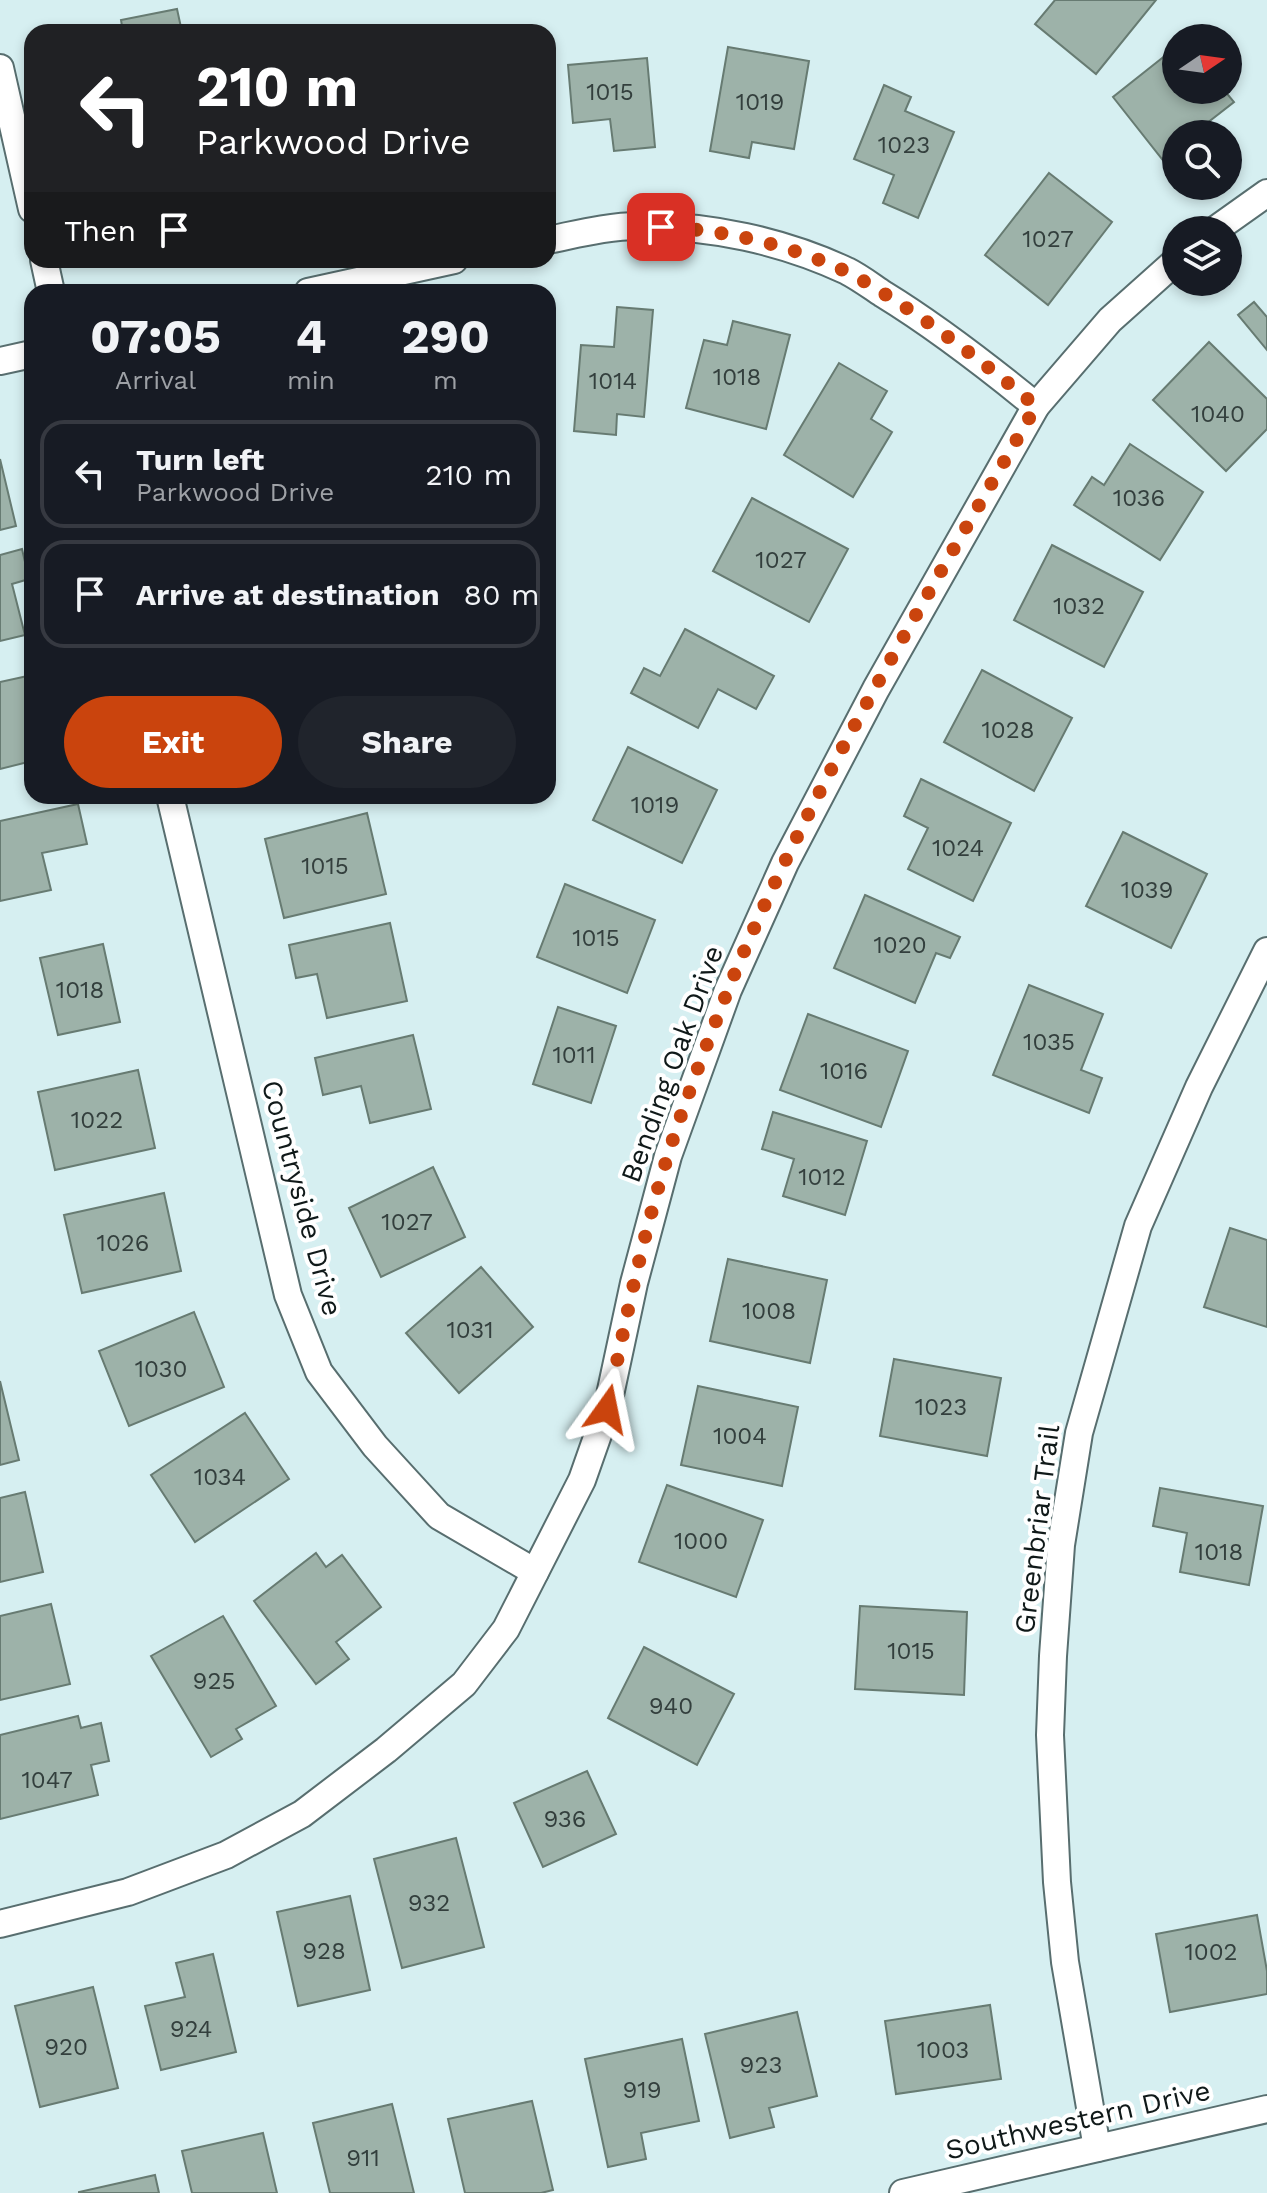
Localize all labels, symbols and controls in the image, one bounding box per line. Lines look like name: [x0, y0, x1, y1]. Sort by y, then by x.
north arrow: [1162, 24, 1242, 104]
map controls: [1162, 24, 1242, 296]
text: 210 m: [196, 54, 358, 120]
icon: left: [64, 56, 168, 160]
house number: 1015: [586, 78, 634, 106]
house number: 1019: [736, 88, 784, 116]
button: search: [1162, 120, 1242, 200]
text: Parkwood Drive: [196, 121, 471, 163]
house number: 1023: [878, 131, 930, 159]
pin: [627, 193, 695, 261]
icon: arrive: [639, 205, 683, 249]
icon: arrive: [152, 208, 196, 252]
text: Then: [64, 213, 136, 248]
button: layers: [1162, 216, 1242, 296]
house number: 1027: [1022, 225, 1074, 253]
text: 07:05: [90, 308, 221, 365]
text: 4: [295, 308, 327, 365]
text: 290: [401, 308, 490, 365]
house number: 1018: [713, 363, 761, 391]
text: Arrival: [115, 365, 196, 395]
text: min: [287, 365, 335, 395]
text: m: [433, 365, 458, 395]
house number: 1014: [589, 367, 637, 395]
house number: 1040: [1191, 400, 1245, 428]
text: Turn left: [136, 442, 264, 477]
icon: left: [68, 452, 112, 496]
text: 210 m: [425, 457, 512, 492]
text: Parkwood Drive: [136, 477, 334, 507]
house number: 1036: [1113, 484, 1165, 512]
house number: 1027: [755, 546, 807, 574]
icon: arrive: [68, 572, 112, 616]
text: Arrive at destination: [136, 577, 440, 612]
text: 80 m: [464, 577, 540, 612]
house number: 1032: [1053, 592, 1105, 620]
button: Exit: [64, 696, 282, 788]
button: Share: [298, 696, 516, 788]
house number: 1028: [981, 716, 1035, 744]
house number: 1019: [631, 791, 679, 819]
house number: 1024: [932, 834, 984, 862]
house number: 1015: [301, 852, 349, 880]
house number: 1039: [1121, 876, 1173, 904]
house number: 1015: [572, 924, 620, 952]
house number: 1020: [873, 931, 927, 959]
street label: Bending Oak Drive: [614, 941, 730, 1187]
house number: 1018: [56, 976, 104, 1004]
house number: 1035: [1023, 1028, 1075, 1056]
house number: 1011: [552, 1041, 596, 1069]
house number: 1016: [820, 1057, 868, 1085]
street label: Countryside Drive: [255, 1076, 349, 1320]
house number: 1022: [71, 1106, 123, 1134]
house number: 1012: [798, 1163, 846, 1191]
house number: 1027: [381, 1208, 433, 1236]
house number: 1026: [97, 1229, 149, 1257]
house number: 1008: [742, 1297, 796, 1325]
house number: 1031: [446, 1316, 494, 1344]
house number: 1030: [135, 1355, 187, 1383]
position arrow: [565, 1367, 649, 1451]
house number: 1023: [915, 1393, 967, 1421]
house number: 1004: [713, 1422, 767, 1450]
street label: Greenbriar Trail: [1008, 1422, 1066, 1636]
house number: 1034: [194, 1463, 246, 1491]
house number: 1000: [674, 1527, 728, 1555]
house number: 1018: [1195, 1538, 1243, 1566]
house number: 1015: [887, 1637, 935, 1665]
house number: 925: [193, 1667, 235, 1695]
house number: 940: [649, 1692, 693, 1720]
house number: 1047: [21, 1766, 73, 1794]
house number: 936: [544, 1805, 586, 1833]
house number: 932: [408, 1889, 450, 1917]
house number: 928: [302, 1937, 346, 1965]
house number: 1002: [1184, 1938, 1238, 1966]
house number: 924: [170, 2015, 212, 2043]
house number: 920: [44, 2033, 88, 2061]
house number: 1003: [917, 2036, 969, 2064]
house number: 923: [740, 2051, 782, 2079]
street label: Southwestern Drive: [942, 2073, 1214, 2167]
house number: 919: [623, 2076, 661, 2104]
house number: 911: [346, 2144, 380, 2172]

